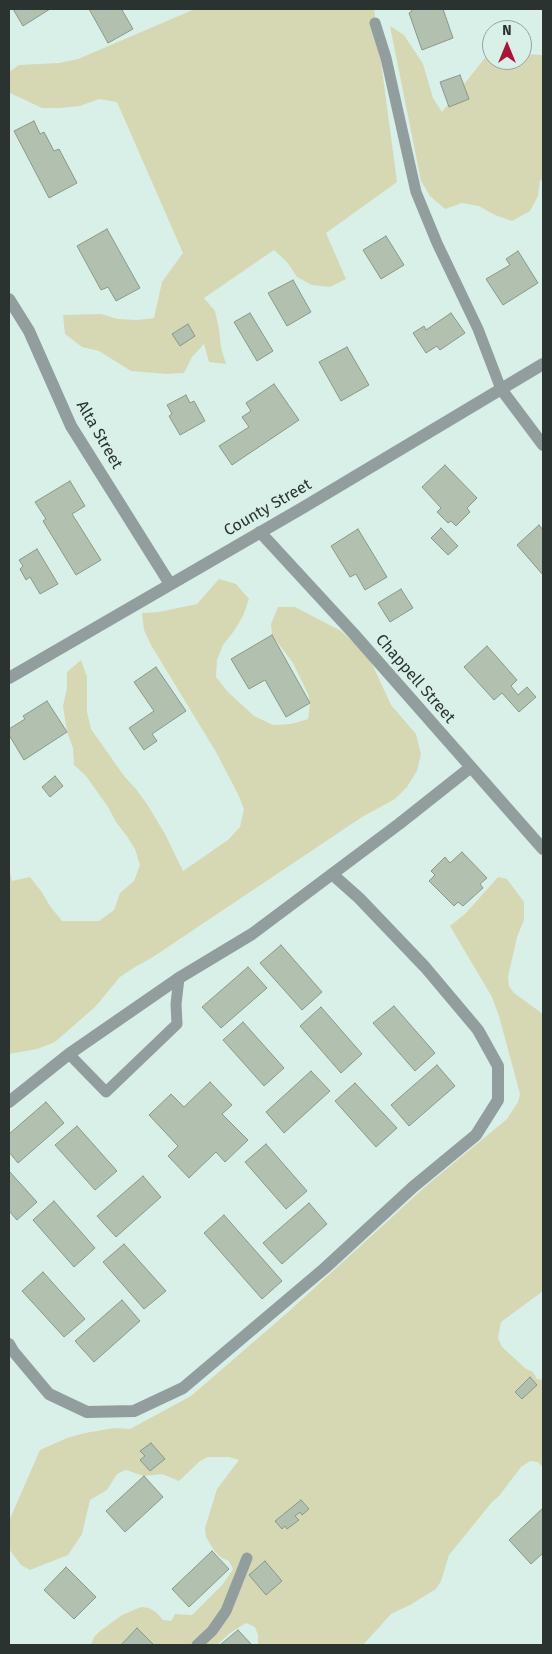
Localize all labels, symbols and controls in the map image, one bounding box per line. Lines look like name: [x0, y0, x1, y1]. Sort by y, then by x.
north arrow: [482, 20, 532, 70]
text: N: [502, 22, 512, 39]
street label: Alta Street: [72, 397, 126, 473]
street label: County Street: [221, 475, 315, 541]
street label: Chappell Street: [371, 631, 459, 727]

